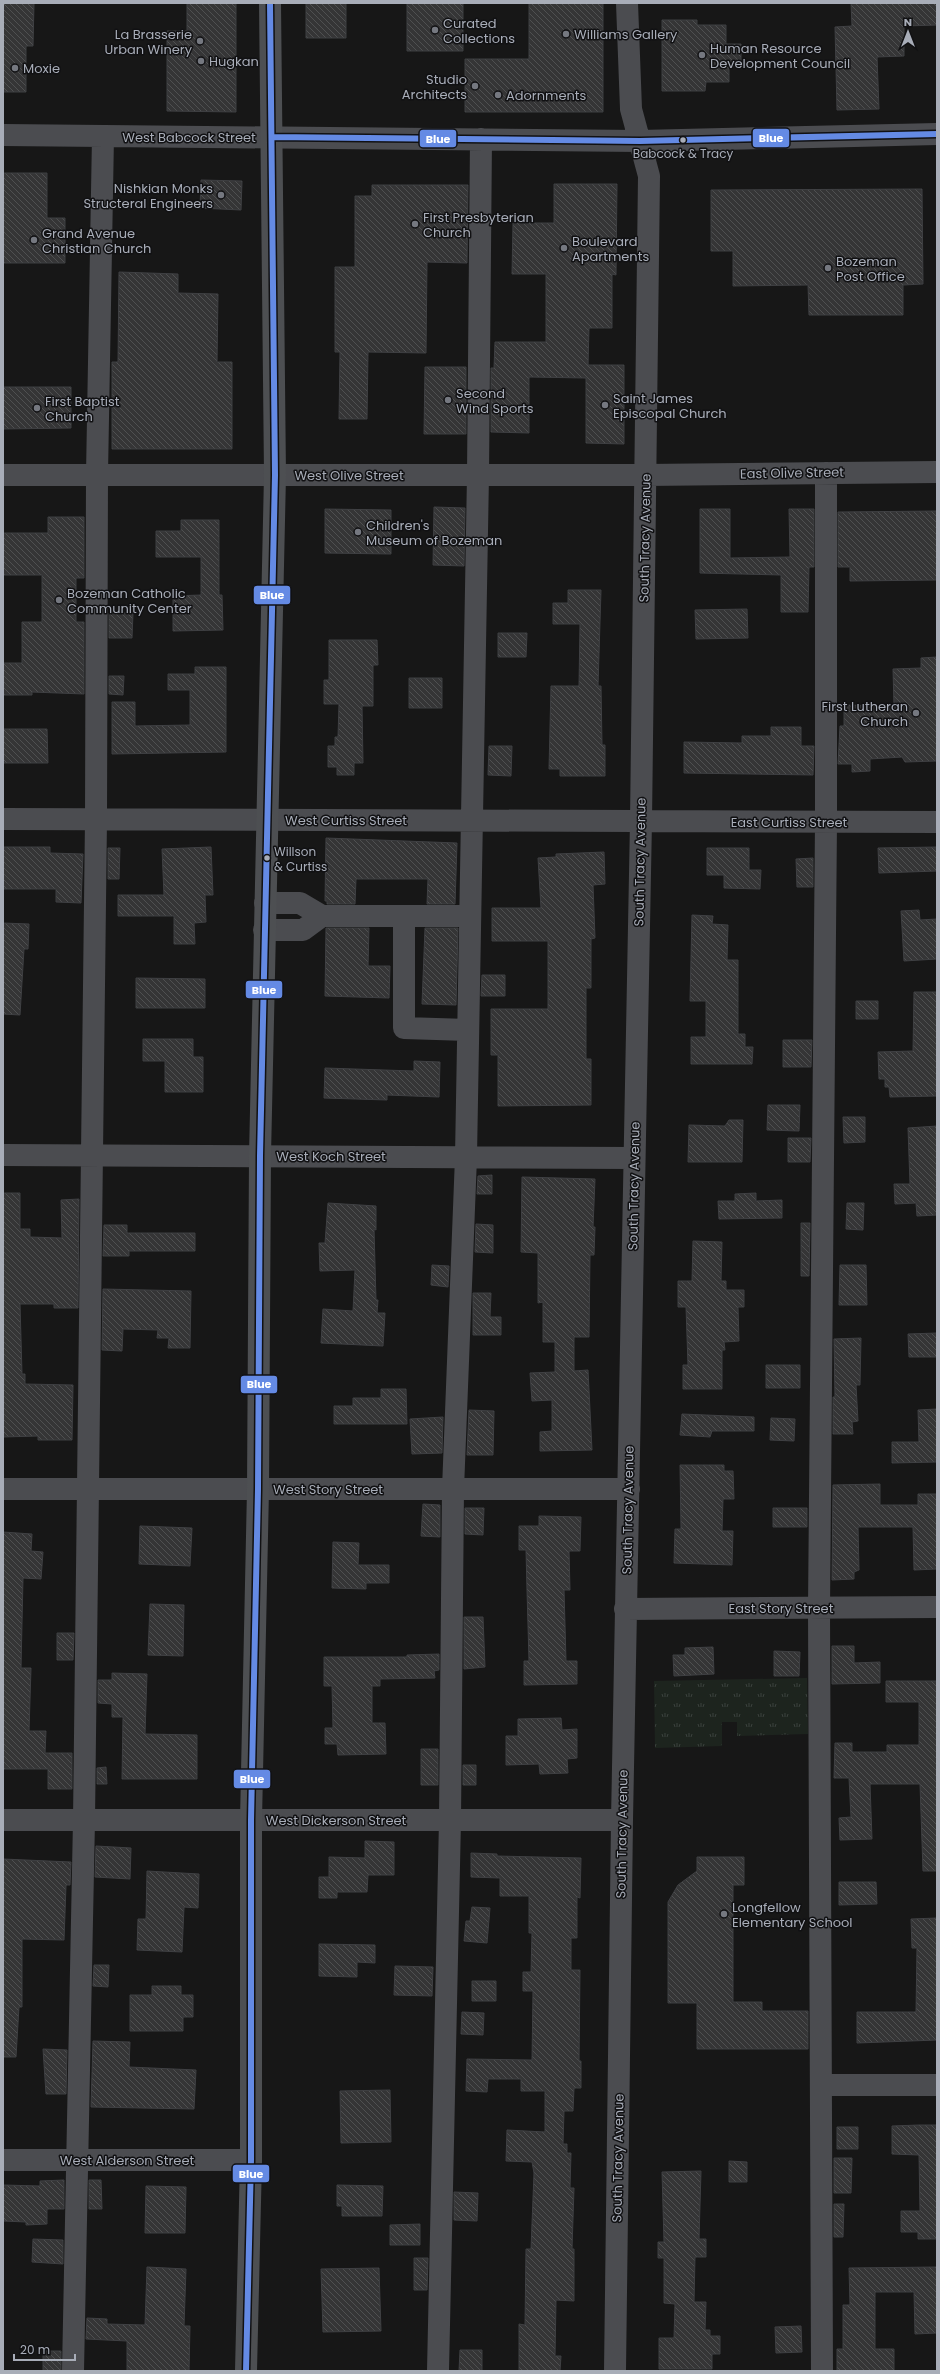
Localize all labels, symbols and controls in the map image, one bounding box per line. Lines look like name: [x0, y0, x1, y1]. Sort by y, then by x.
north arrow: [888, 12, 928, 52]
place label: Curated Collections: [443, 14, 515, 48]
text: N: [904, 14, 912, 30]
place label: La Brasserie Urban Winery: [105, 25, 193, 59]
marker: Curated Collections: [430, 25, 440, 35]
place label: Williams Gallery: [574, 25, 678, 44]
marker: Williams Gallery: [561, 29, 571, 39]
marker: La Brasserie Urban Winery: [195, 36, 205, 46]
place label: Human Resource Development Council: [710, 39, 850, 73]
marker: Human Resource Development Council: [697, 50, 707, 60]
place label: Hugkan: [209, 52, 259, 71]
marker: Hugkan: [196, 56, 206, 66]
place label: Moxie: [23, 59, 60, 78]
marker: Moxie: [10, 63, 20, 73]
place label: Studio Architects: [402, 70, 467, 104]
marker: Studio Architects: [470, 81, 480, 91]
place label: Adornments: [506, 86, 587, 105]
marker: Adornments: [493, 90, 503, 100]
street label: West Babcock Street: [122, 128, 256, 147]
line badge: Blue: [752, 128, 790, 148]
line badge: Blue: [419, 129, 457, 148]
text: Blue: [759, 130, 784, 146]
text: Blue: [426, 131, 451, 147]
marker: Babcock & Tracy: [678, 135, 688, 145]
place label: Babcock & Tracy: [633, 145, 733, 162]
place label: Nishkian Monks Structeral Engineers: [83, 179, 213, 213]
marker: Nishkian Monks Structeral Engineers: [216, 190, 226, 200]
place label: First Presbyterian Church: [423, 208, 534, 242]
marker: First Presbyterian Church: [410, 219, 420, 229]
place label: Grand Avenue Christian Church: [42, 224, 151, 258]
place label: Boulevard Apartments: [572, 232, 649, 266]
marker: Grand Avenue Christian Church: [29, 235, 39, 245]
marker: Boulevard Apartments: [559, 243, 569, 253]
place label: Bozeman Post Office: [836, 252, 905, 286]
marker: Bozeman Post Office: [823, 263, 833, 273]
place label: Second Wind Sports: [456, 384, 534, 418]
place label: Saint James Episcopal Church: [613, 389, 727, 423]
place label: First Baptist Church: [45, 392, 120, 426]
marker: Second Wind Sports: [443, 395, 453, 405]
marker: Saint James Episcopal Church: [600, 400, 610, 410]
marker: First Baptist Church: [32, 403, 42, 413]
street label: East Olive Street: [740, 463, 844, 483]
street label: West Olive Street: [294, 466, 404, 485]
street label: South Tracy Avenue: [634, 473, 656, 603]
place label: Children's Museum of Bozeman: [366, 516, 502, 550]
marker: Children's Museum of Bozeman: [353, 527, 363, 537]
place label: Bozeman Catholic Community Center: [67, 584, 192, 618]
line badge: Blue: [253, 585, 291, 605]
text: Blue: [260, 587, 285, 603]
marker: Bozeman Catholic Community Center: [54, 595, 64, 605]
place label: First Lutheran Church: [821, 697, 908, 731]
marker: First Lutheran Church: [911, 708, 921, 718]
street label: South Tracy Avenue: [629, 797, 651, 927]
street label: West Curtiss Street: [285, 811, 407, 830]
street label: East Curtiss Street: [731, 813, 848, 832]
place label: Willson & Curtiss: [274, 843, 327, 875]
marker: Willson & Curtiss: [262, 853, 272, 863]
line badge: Blue: [245, 980, 283, 999]
text: Blue: [252, 982, 277, 998]
street label: South Tracy Avenue: [623, 1121, 645, 1251]
street label: West Koch Street: [276, 1147, 386, 1166]
line badge: Blue: [240, 1375, 278, 1394]
text: Blue: [247, 1376, 272, 1392]
street label: South Tracy Avenue: [617, 1445, 639, 1575]
street label: West Story Street: [273, 1480, 383, 1499]
street label: East Story Street: [729, 1599, 834, 1618]
line badge: Blue: [233, 1769, 271, 1789]
street label: South Tracy Avenue: [611, 1769, 633, 1899]
text: Blue: [240, 1771, 265, 1787]
street label: West Dickerson Street: [266, 1811, 407, 1830]
place label: Longfellow Elementary School: [732, 1898, 853, 1932]
marker: Longfellow Elementary School: [719, 1909, 729, 1919]
street label: South Tracy Avenue: [607, 2093, 629, 2223]
street label: West Alderson Street: [60, 2151, 194, 2170]
line badge: Blue: [232, 2164, 270, 2183]
text: Blue: [239, 2166, 264, 2182]
scale bar: [14, 2336, 75, 2362]
text: 20 m: [20, 2341, 50, 2358]

